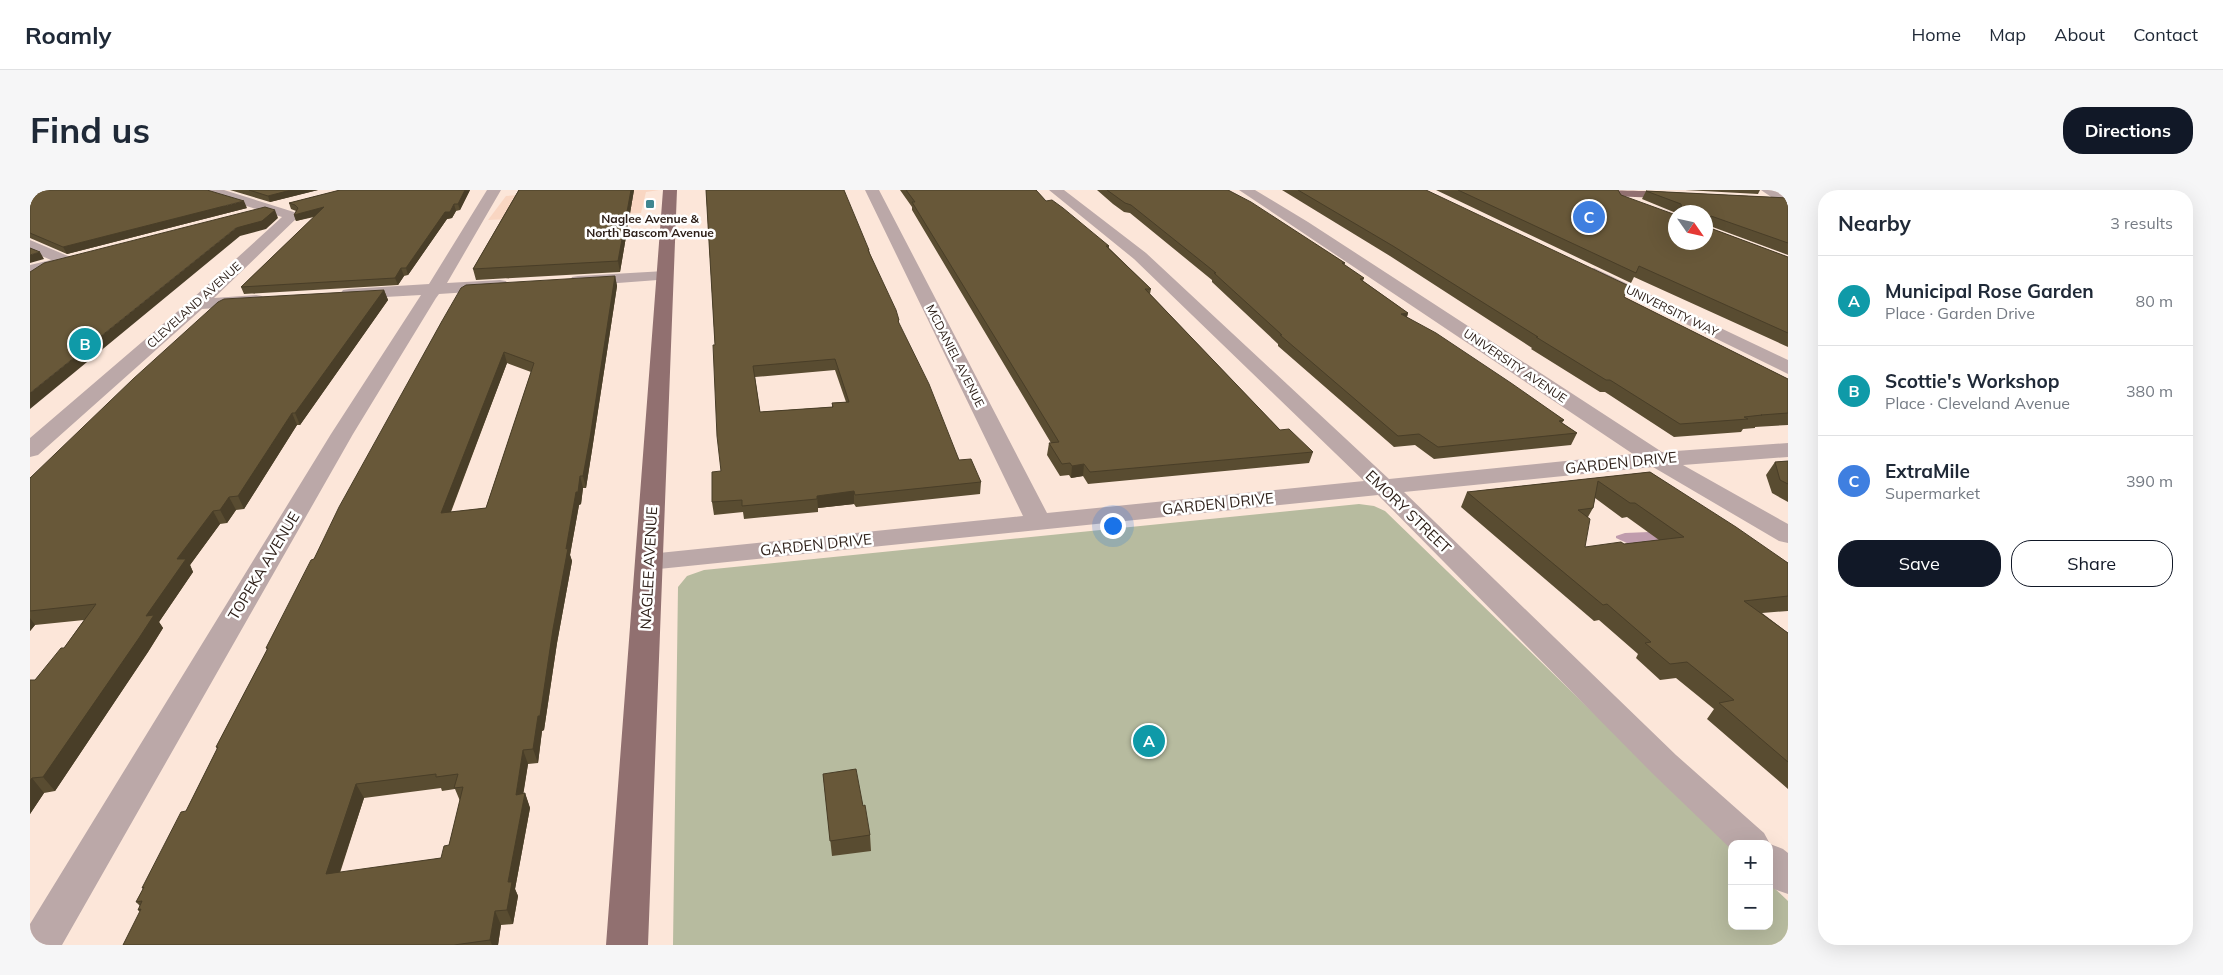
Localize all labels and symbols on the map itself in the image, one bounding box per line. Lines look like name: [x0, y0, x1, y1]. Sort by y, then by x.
marker: Naglee Avenue & North Bascom Avenue: [644, 198, 656, 210]
pin: C: [1573, 198, 1605, 236]
north arrow: [1668, 205, 1713, 250]
place label: Naglee Avenue & North Bascom Avenue: [586, 211, 714, 240]
street label: CLEVELAND AVENUE: [143, 258, 244, 351]
street label: UNIVERSITY WAY: [1624, 282, 1722, 340]
street label: MCDANIEL AVENUE: [923, 302, 988, 410]
pin: B: [69, 325, 101, 363]
street label: UNIVERSITY AVENUE: [1461, 325, 1570, 406]
street label: GARDEN DRIVE: [1564, 447, 1678, 478]
street label: EMORY STREET: [1362, 466, 1455, 557]
street label: GARDEN DRIVE: [1161, 488, 1275, 519]
street label: NAGLEE AVENUE: [636, 506, 661, 630]
street label: TOPEKA AVENUE: [224, 508, 303, 623]
your location: [1100, 513, 1126, 539]
street label: GARDEN DRIVE: [759, 529, 873, 560]
pin: A: [1133, 722, 1165, 760]

